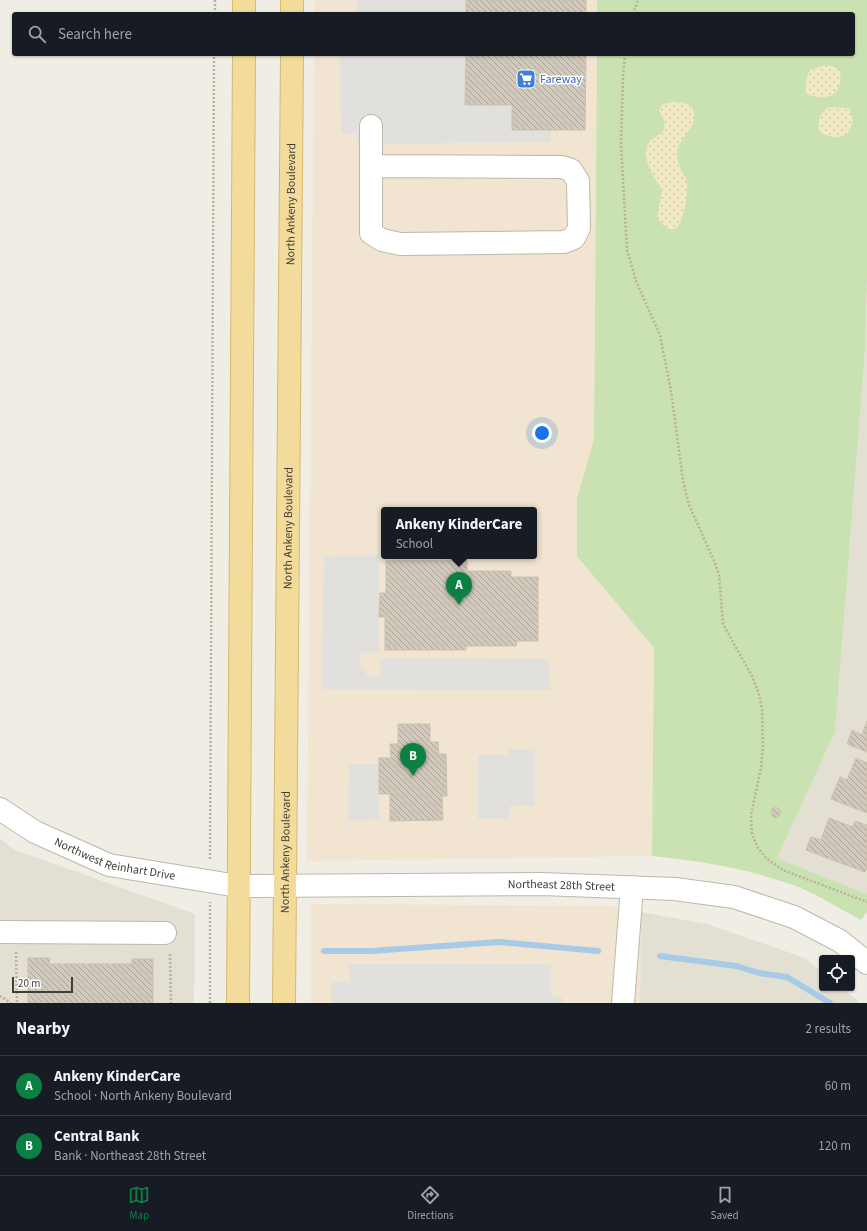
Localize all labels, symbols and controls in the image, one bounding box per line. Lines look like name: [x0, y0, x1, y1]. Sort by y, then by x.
search box: [12, 12, 855, 56]
icon: search: [26, 23, 48, 45]
text: Search here: [58, 24, 132, 45]
supermarket icon: Fareway: [515, 68, 537, 90]
place label: Fareway: [540, 71, 582, 88]
street label: North Ankeny Boulevard: [282, 143, 300, 265]
your location: [532, 423, 552, 443]
street label: North Ankeny Boulevard: [279, 467, 298, 589]
popup: [381, 507, 537, 559]
text: Ankeny KinderCare: [396, 514, 522, 535]
text: School: [396, 535, 433, 553]
pin: A: [446, 572, 472, 605]
pin: B: [400, 743, 426, 776]
street label: North Ankeny Boulevard: [277, 791, 295, 913]
street label: Northwest Reinhart Drive: [51, 834, 177, 885]
street label: Northeast 28th Street: [508, 876, 615, 896]
map controls: [819, 955, 855, 991]
button: locate: [819, 955, 855, 991]
scale bar: [12, 975, 73, 994]
text: 20 m: [18, 976, 40, 991]
text: Nearby: [16, 1017, 70, 1041]
text: 2 results: [806, 1020, 851, 1038]
text: Ankeny KinderCare: [54, 1066, 181, 1087]
text: A: [25, 1077, 33, 1095]
text: 60 m: [825, 1077, 851, 1095]
text: School · North Ankeny Boulevard: [54, 1087, 232, 1105]
text: Central Bank: [54, 1126, 139, 1147]
text: B: [25, 1137, 33, 1155]
text: 120 m: [818, 1137, 851, 1155]
text: Bank · Northeast 28th Street: [54, 1147, 206, 1165]
tab: Map: [128, 1184, 150, 1223]
tab: Directions: [407, 1184, 454, 1223]
tab: Saved: [711, 1184, 739, 1223]

